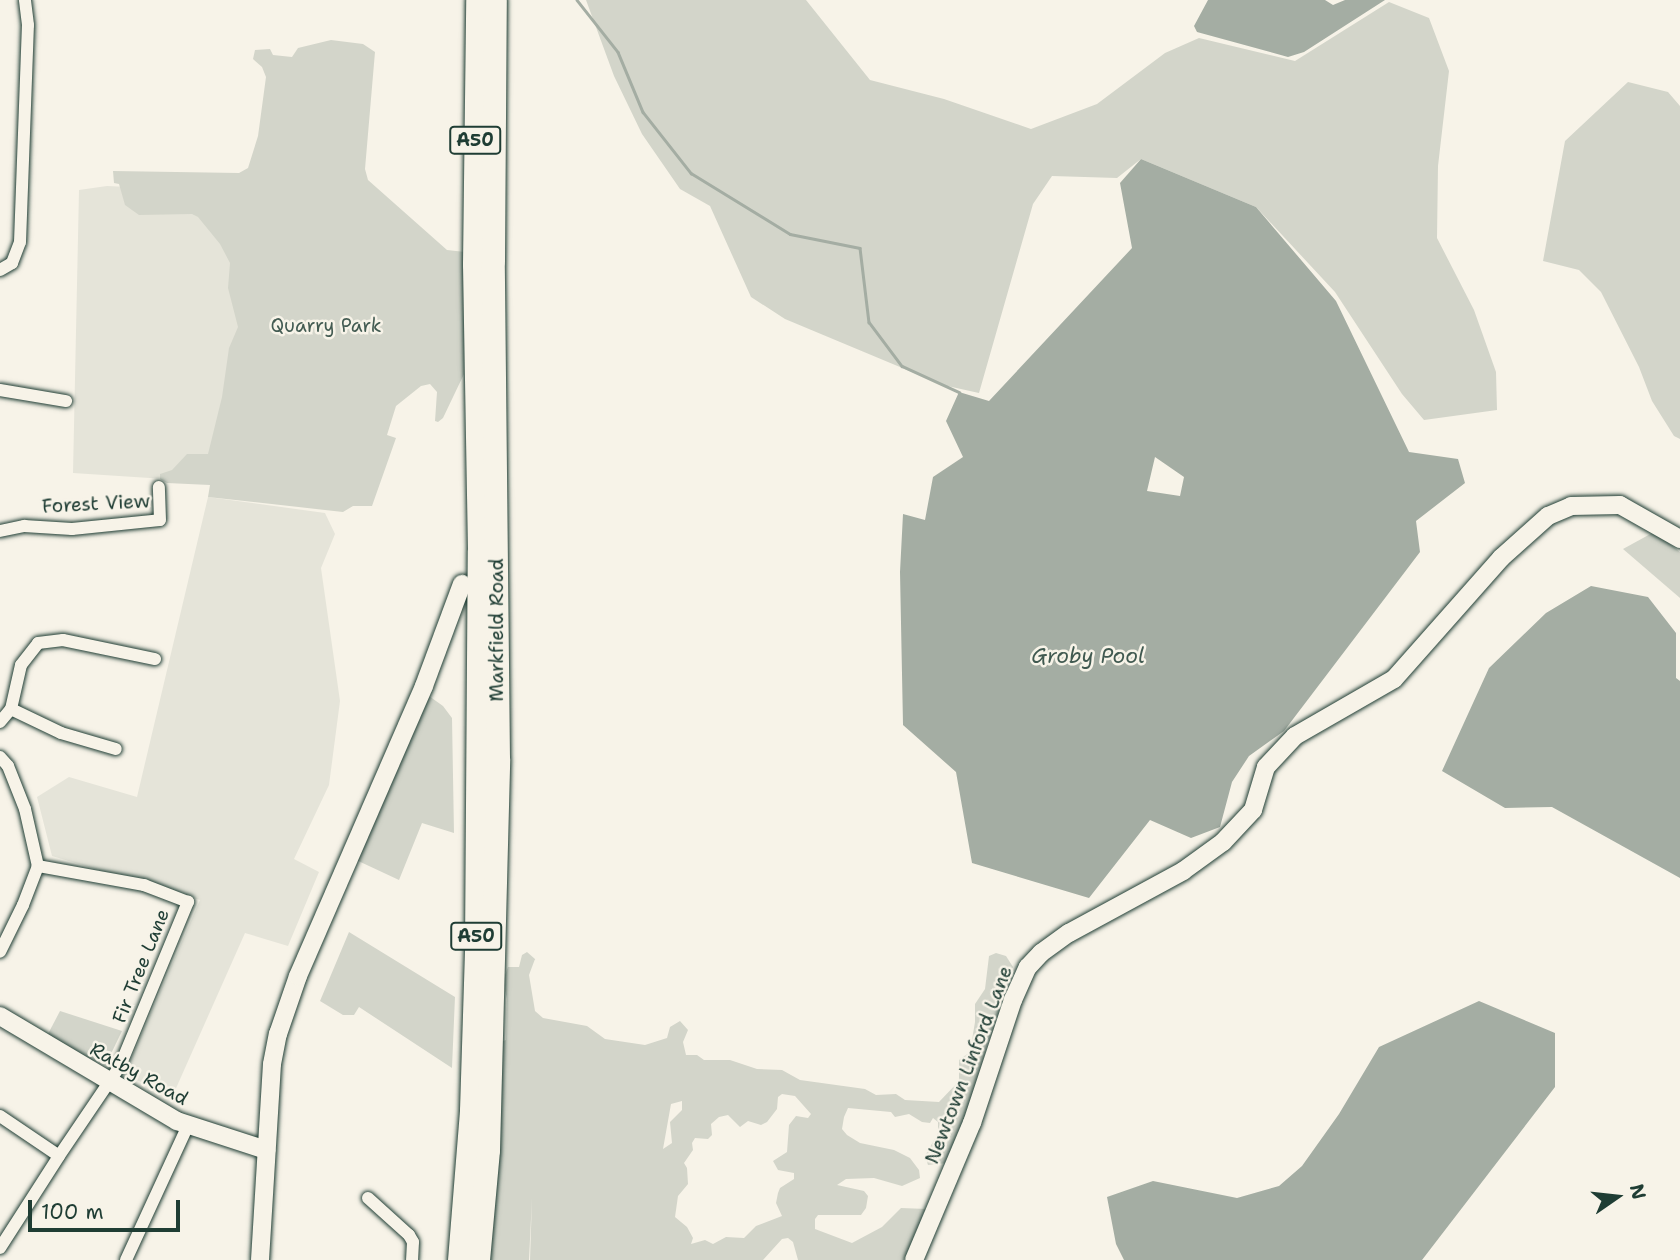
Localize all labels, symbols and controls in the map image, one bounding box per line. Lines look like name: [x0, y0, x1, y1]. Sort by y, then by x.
road number: A50: [449, 125, 501, 154]
park label: Quarry Park: [270, 315, 382, 337]
street label: Forest View: [41, 490, 151, 518]
street label: Markfield Road: [486, 558, 508, 702]
water label: Groby Pool: [1031, 643, 1145, 669]
street label: Fir Tree Lane: [108, 906, 174, 1026]
road number: A50: [450, 922, 502, 951]
street label: Newtown Linford Lane: [921, 963, 1017, 1167]
street label: Ratby Road: [86, 1038, 192, 1110]
north arrow: [1582, 1162, 1652, 1232]
text: N: [1624, 1181, 1652, 1202]
scale bar: [32, 1186, 184, 1230]
text: 100 m: [41, 1198, 104, 1226]

